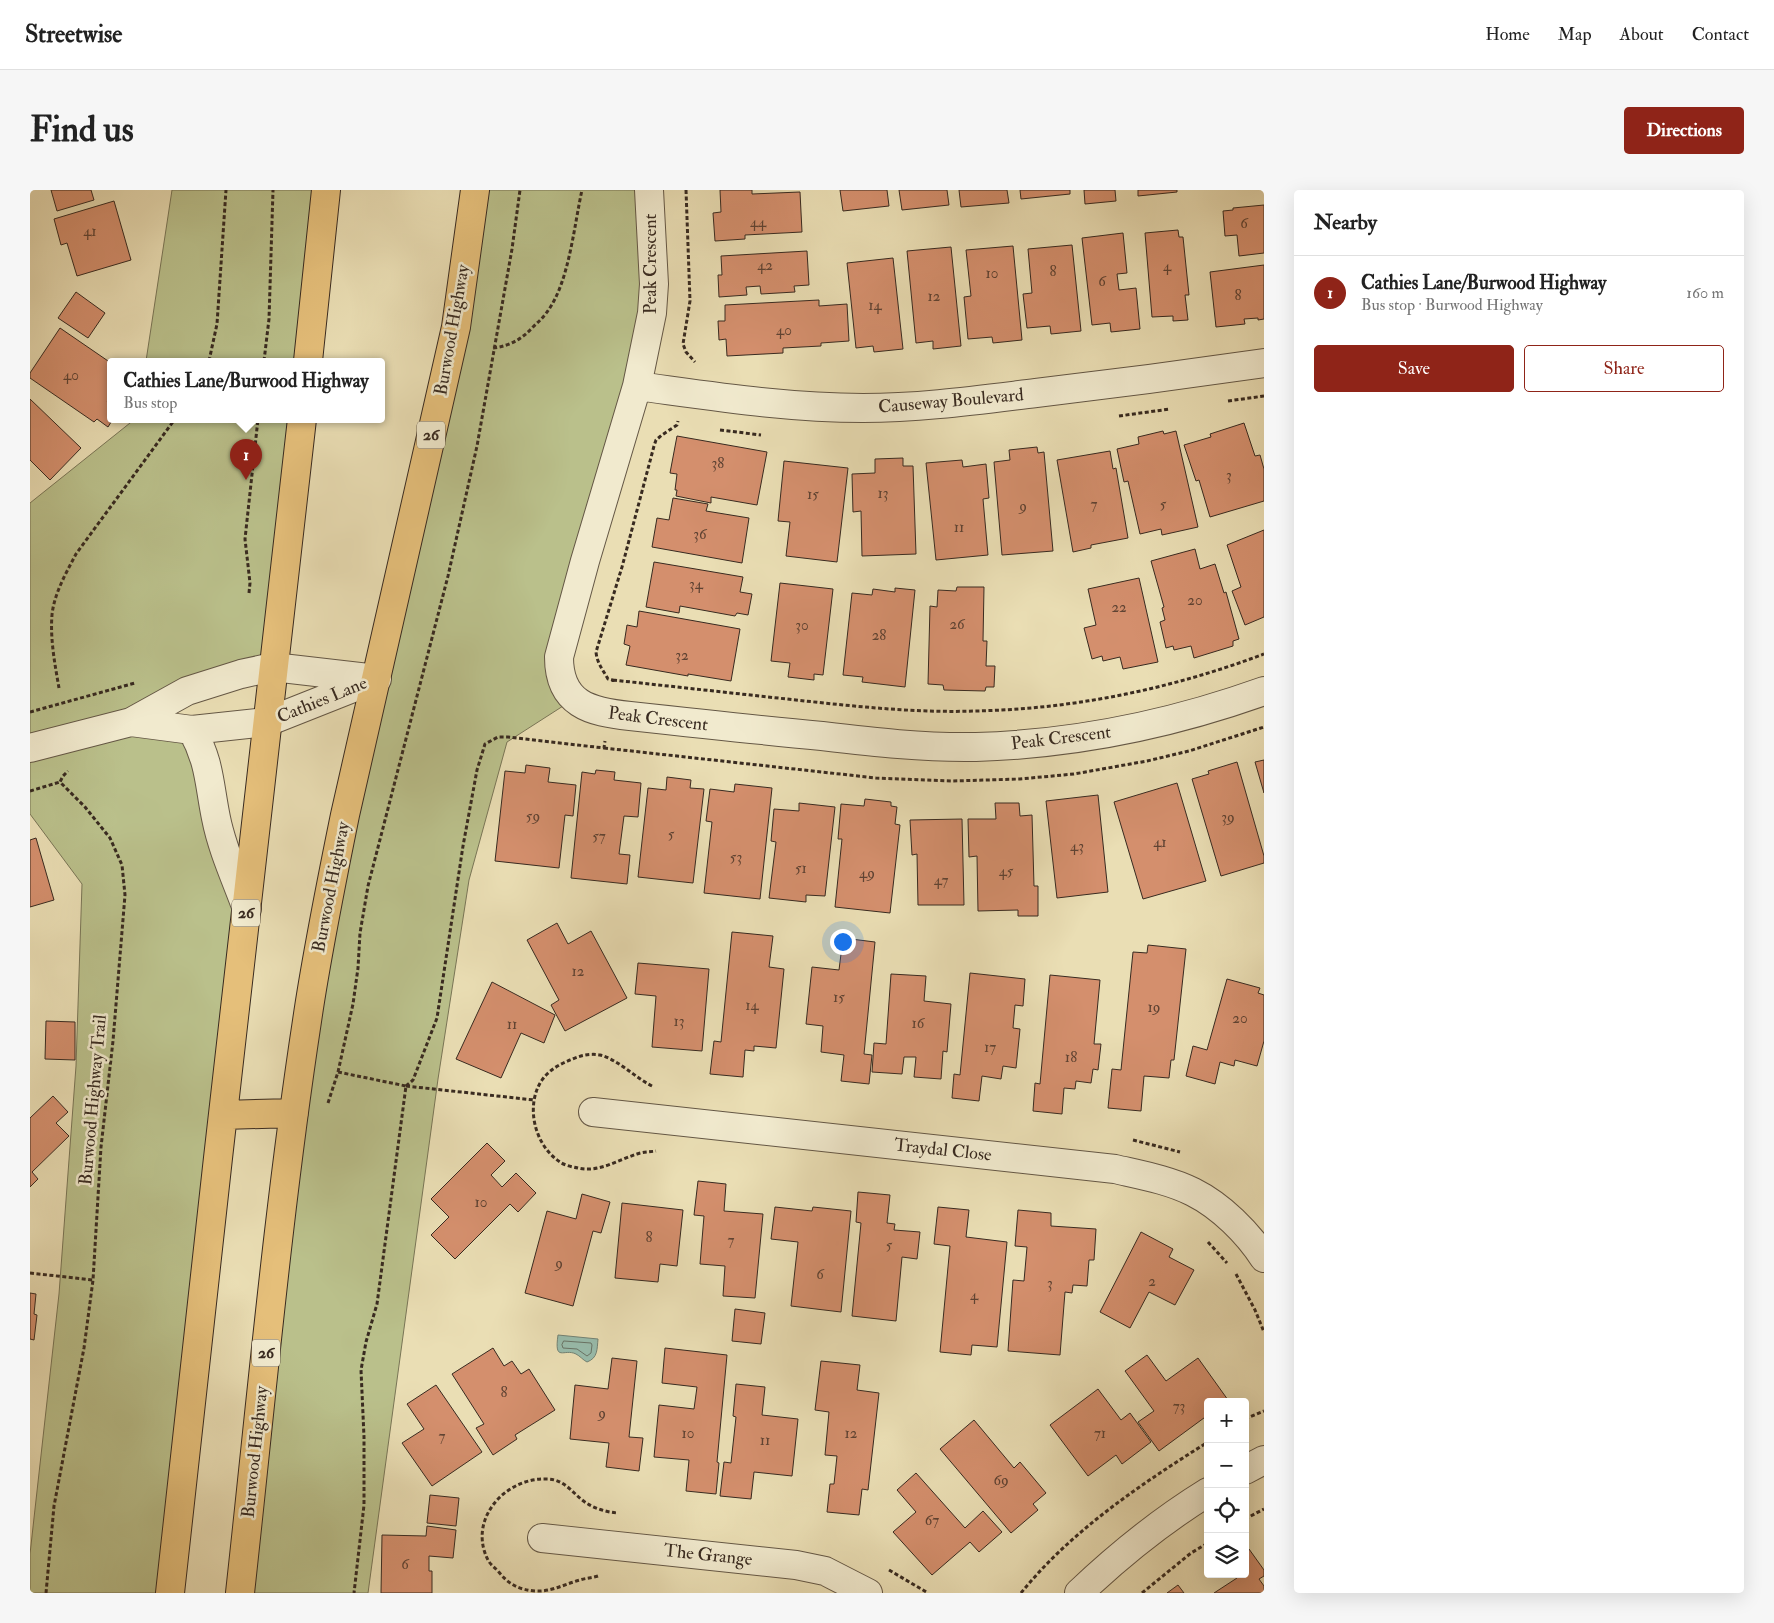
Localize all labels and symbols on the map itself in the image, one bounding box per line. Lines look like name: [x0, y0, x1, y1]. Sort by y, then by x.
house number: 44: [750, 213, 767, 232]
street label: Peak Crescent: [639, 214, 662, 314]
house number: 6: [1240, 214, 1249, 233]
house number: 41: [83, 222, 97, 241]
house number: 42: [757, 256, 773, 275]
house number: 4: [1163, 257, 1172, 276]
street label: Burwood Highway: [429, 262, 475, 397]
house number: 8: [1049, 262, 1057, 281]
house number: 10: [986, 264, 998, 283]
house number: 6: [1098, 272, 1107, 291]
house number: 8: [1234, 286, 1242, 305]
house number: 12: [928, 287, 941, 306]
house number: 14: [868, 296, 883, 315]
house number: 40: [776, 321, 792, 340]
house number: 40: [63, 366, 79, 385]
street label: Causeway Boulevard: [877, 383, 1025, 419]
road number: 26: [417, 422, 445, 448]
pin: 1: [230, 439, 262, 480]
house number: 38: [712, 454, 724, 473]
house number: 3: [1226, 466, 1232, 485]
house number: 13: [877, 484, 889, 503]
house number: 15: [807, 485, 819, 504]
house number: 7: [1091, 495, 1098, 514]
house number: 5: [1160, 495, 1167, 514]
house number: 9: [1018, 497, 1027, 516]
house number: 11: [954, 518, 964, 537]
house number: 36: [693, 525, 708, 544]
house number: 34: [689, 575, 704, 594]
house number: 20: [1187, 591, 1203, 610]
house number: 22: [1111, 598, 1127, 617]
house number: 26: [949, 615, 966, 634]
house number: 30: [795, 616, 809, 635]
house number: 28: [872, 626, 886, 645]
house number: 32: [675, 646, 689, 665]
street label: Cathies Lane: [274, 671, 371, 729]
street label: Peak Crescent: [607, 701, 709, 737]
street label: Peak Crescent: [1010, 720, 1112, 756]
house number: 59: [526, 807, 540, 826]
house number: 39: [1221, 808, 1235, 827]
street label: Burwood Highway: [307, 819, 355, 954]
house number: 5: [668, 825, 675, 844]
house number: 57: [592, 827, 606, 846]
house number: 41: [1153, 833, 1167, 852]
house number: 43: [1070, 837, 1084, 856]
house number: 53: [730, 848, 742, 867]
house number: 51: [795, 859, 807, 878]
house number: 45: [999, 862, 1014, 881]
house number: 49: [859, 864, 875, 883]
house number: 47: [934, 871, 948, 890]
road number: 26: [232, 900, 260, 926]
your location: [830, 929, 856, 955]
house number: 12: [572, 962, 585, 981]
house number: 15: [833, 988, 845, 1007]
house number: 14: [745, 996, 760, 1015]
house number: 19: [1148, 998, 1160, 1017]
house number: 20: [1232, 1009, 1248, 1028]
house number: 13: [673, 1012, 685, 1031]
street label: Burwood Highway Trail: [74, 1013, 112, 1186]
house number: 16: [912, 1014, 926, 1033]
house number: 11: [507, 1015, 517, 1034]
house number: 17: [984, 1038, 996, 1057]
house number: 18: [1065, 1048, 1077, 1067]
street label: Traydal Close: [893, 1133, 993, 1167]
house number: 10: [475, 1193, 487, 1212]
house number: 8: [645, 1228, 653, 1247]
house number: 7: [728, 1231, 735, 1250]
house number: 5: [886, 1236, 893, 1255]
house number: 9: [554, 1254, 563, 1273]
house number: 6: [816, 1265, 825, 1284]
house number: 2: [1148, 1272, 1156, 1291]
house number: 3: [1047, 1274, 1053, 1293]
house number: 4: [970, 1286, 979, 1305]
road number: 26: [252, 1340, 280, 1366]
house number: 8: [500, 1383, 508, 1402]
street label: Burwood Highway: [237, 1384, 273, 1519]
house number: 73: [1173, 1397, 1185, 1416]
house number: 9: [597, 1404, 606, 1423]
house number: 10: [682, 1424, 694, 1443]
house number: 12: [845, 1424, 858, 1443]
house number: 71: [1094, 1424, 1106, 1443]
house number: 7: [439, 1427, 446, 1446]
house number: 11: [760, 1431, 770, 1450]
house number: 69: [993, 1471, 1009, 1490]
house number: 67: [925, 1511, 939, 1530]
street label: The Grange: [663, 1539, 754, 1571]
house number: 6: [401, 1555, 410, 1574]

